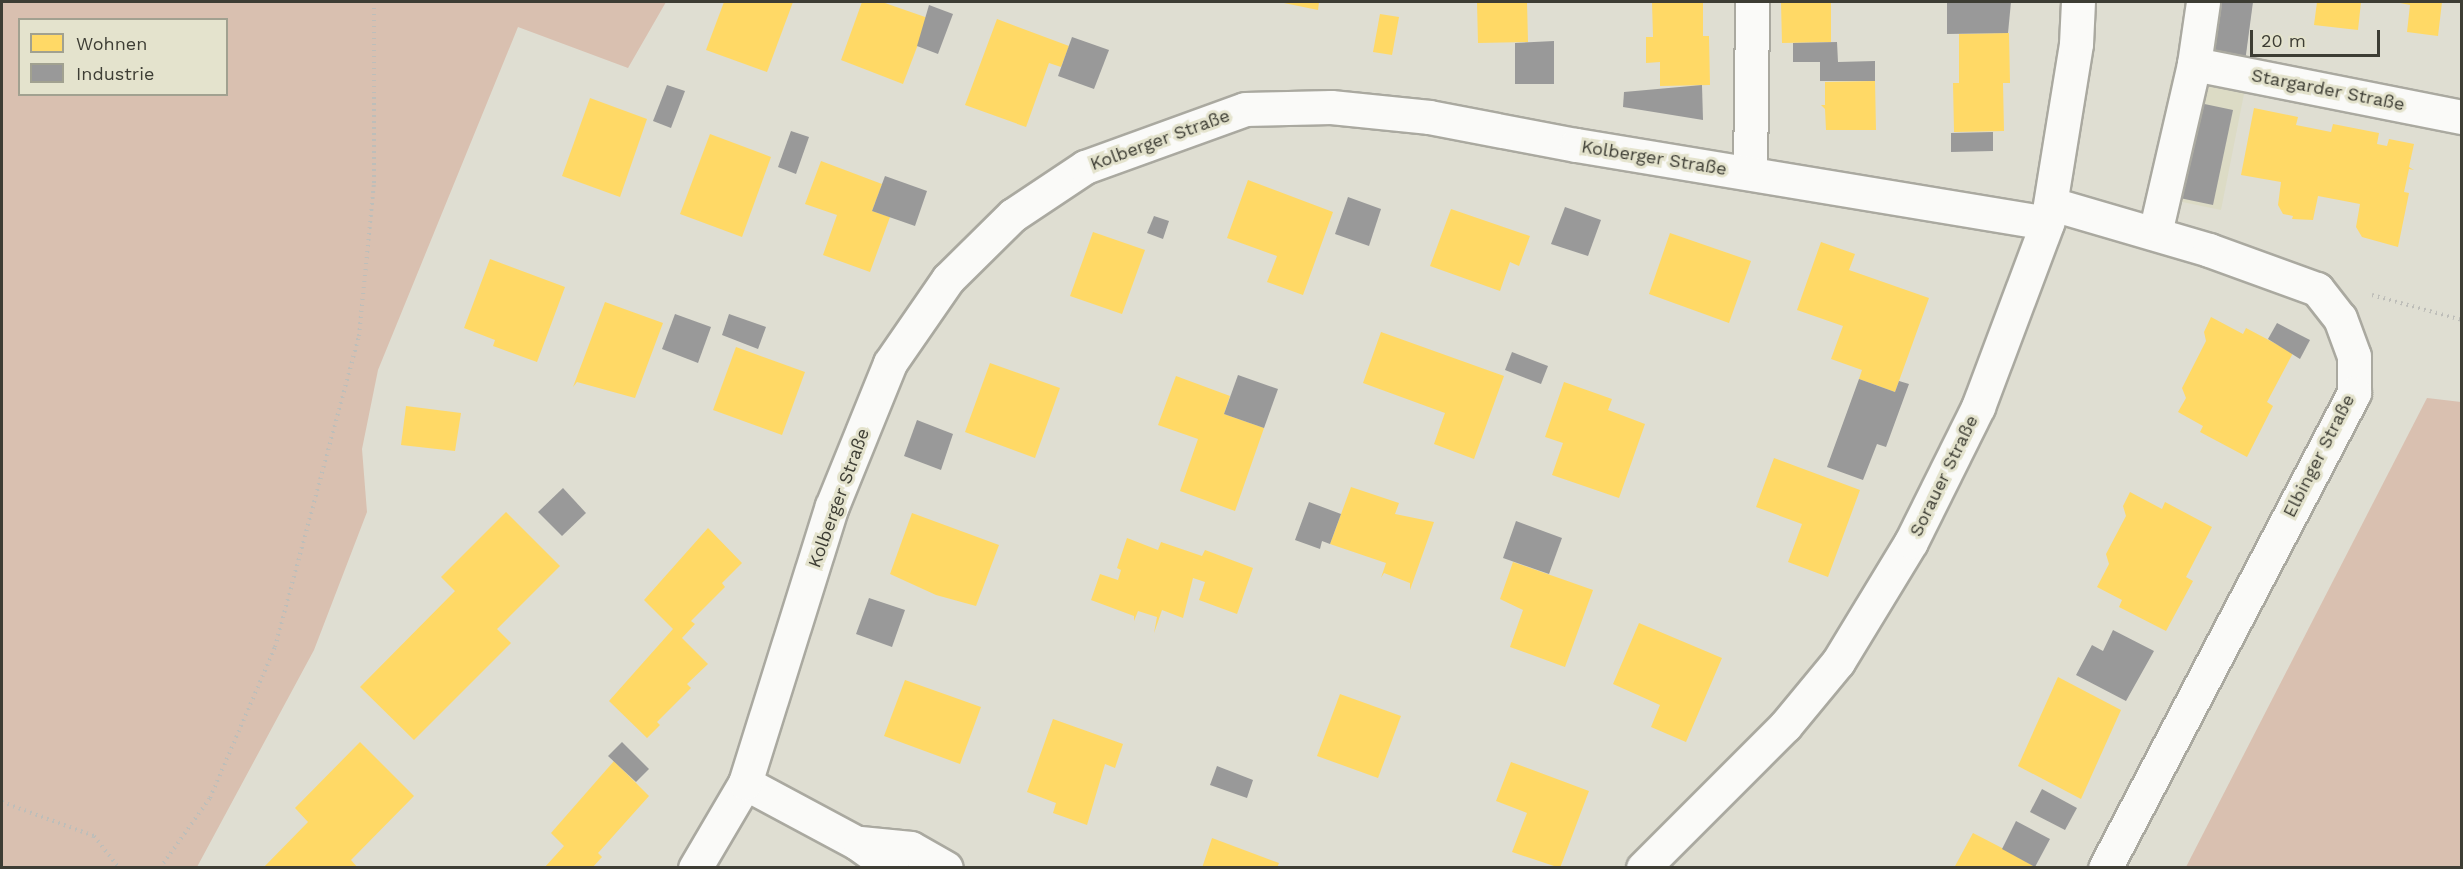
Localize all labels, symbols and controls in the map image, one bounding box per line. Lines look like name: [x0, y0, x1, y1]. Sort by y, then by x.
legend: [18, 18, 228, 96]
scale bar: [2253, 18, 2384, 56]
text: 20 m: [2261, 30, 2306, 51]
text: Wohnen: [76, 33, 147, 54]
text: Industrie: [76, 63, 154, 84]
street label: Stargarder Straße: [2249, 65, 2407, 115]
street label: Kolberger Straße: [1087, 105, 1233, 175]
street label: Kolberger Straße: [1580, 136, 1728, 180]
street label: Elbinger Straße: [2279, 391, 2359, 521]
street label: Sorauer Straße: [1905, 412, 1983, 540]
street label: Kolberger Straße: [804, 425, 874, 571]

